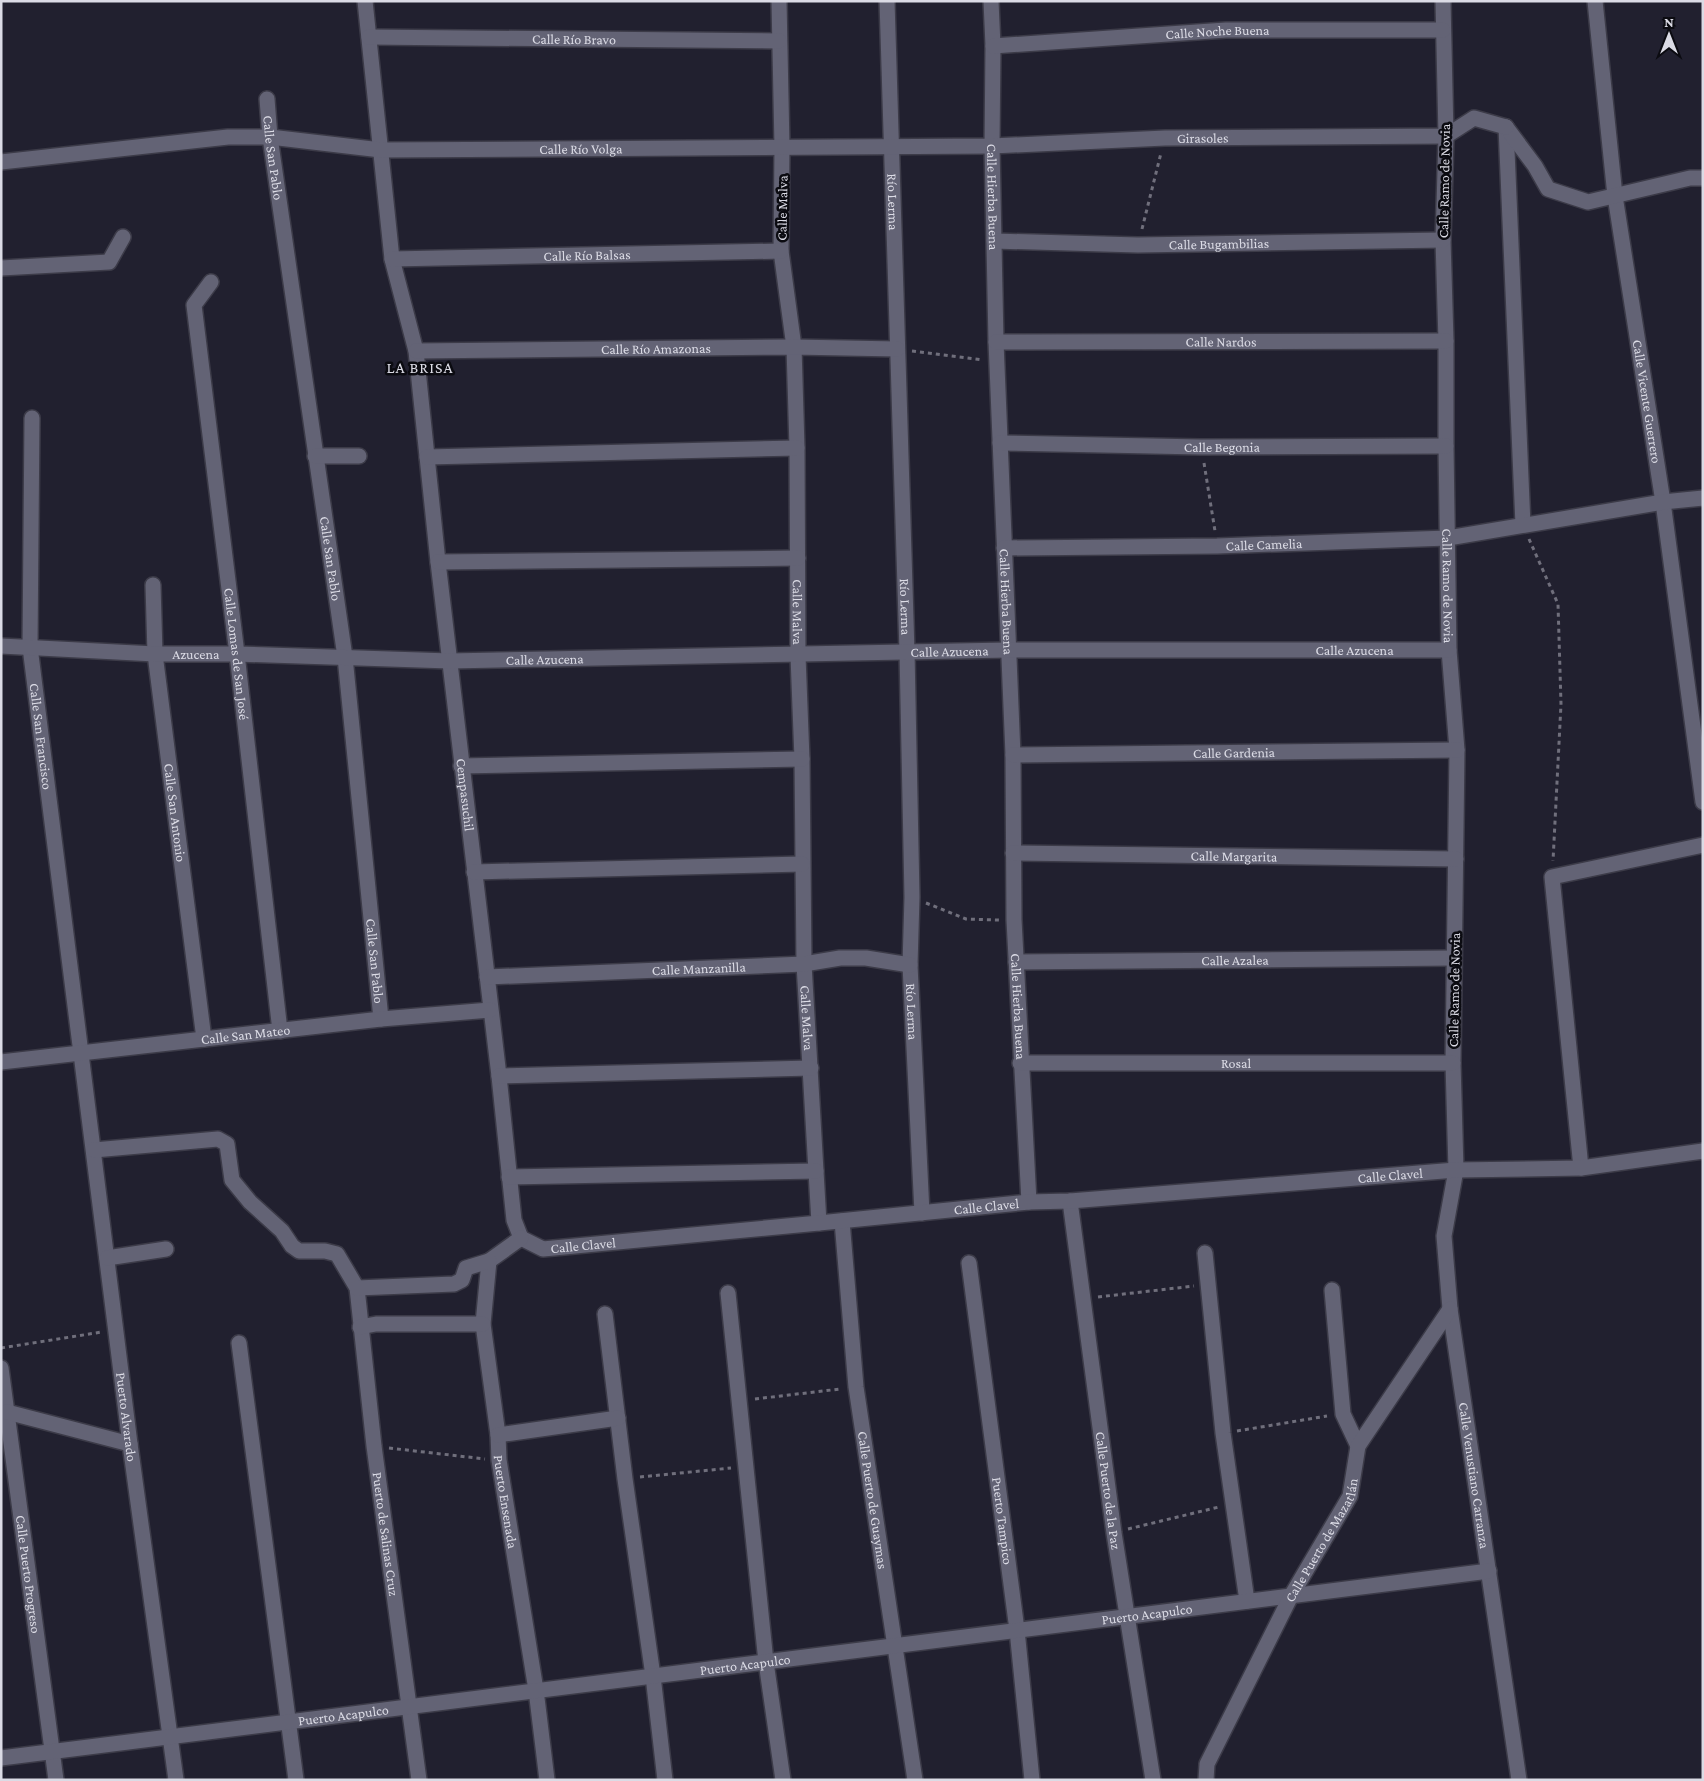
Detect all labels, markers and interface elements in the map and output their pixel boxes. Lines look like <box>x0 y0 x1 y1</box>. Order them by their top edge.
north arrow <box>1644 10 1694 60</box>
text: N <box>1664 14 1674 30</box>
street label: Calle Noche Buena <box>1165 22 1270 42</box>
street label: Calle Río Bravo <box>532 31 616 47</box>
street label: Calle San Pablo <box>260 115 287 201</box>
street label: Calle Ramo de Novia <box>1435 123 1453 238</box>
street label: Girasoles <box>1177 130 1228 146</box>
street label: Calle Río Volga <box>539 140 623 157</box>
street label: Calle Hierba Buena <box>984 144 1002 251</box>
street label: Río Lerma <box>884 173 902 231</box>
street label: Calle Malva <box>773 175 791 241</box>
street label: Calle Bugambilias <box>1169 235 1269 252</box>
street label: Calle Río Balsas <box>543 246 631 264</box>
street label: Calle Nardos <box>1185 333 1257 350</box>
street label: Calle Vicente Guerrero <box>1630 338 1665 464</box>
street label: Calle Río Amazonas <box>601 340 711 357</box>
district label: LA BRISA <box>386 359 454 376</box>
street label: Calle Begonia <box>1184 439 1261 455</box>
street label: Calle San Pablo <box>317 515 345 602</box>
street label: Calle Ramo de Novia <box>1439 528 1457 644</box>
street label: Calle Camelia <box>1225 535 1303 554</box>
street label: Calle Hierba Buena <box>997 548 1017 656</box>
street label: Río Lerma <box>897 578 914 636</box>
street label: Calle Malva <box>790 579 806 645</box>
street label: Calle Lomas de San José <box>221 587 252 721</box>
street label: Calle Azucena <box>910 642 989 660</box>
street label: Calle Azucena <box>1316 642 1394 658</box>
street label: Azucena <box>172 646 220 662</box>
street label: Calle Azucena <box>505 650 584 668</box>
street label: Calle San Francisco <box>27 682 56 791</box>
street label: Calle Gardenia <box>1193 744 1276 761</box>
street label: Cempasuchil <box>453 758 478 832</box>
street label: Calle San Antonio <box>161 762 189 863</box>
street label: Calle Margarita <box>1191 847 1278 865</box>
street label: Calle San Pablo <box>363 918 387 1004</box>
street label: Calle Ramo de Novia <box>1445 932 1463 1047</box>
street label: Calle Azalea <box>1201 952 1269 968</box>
street label: Calle Hierba Buena <box>1008 953 1029 1060</box>
street label: Calle Manzanilla <box>652 958 747 978</box>
street label: Río Lerma <box>903 983 922 1041</box>
street label: Calle Malva <box>797 985 817 1052</box>
street label: Calle San Mateo <box>200 1021 291 1047</box>
street label: Rosal <box>1221 1055 1251 1071</box>
street label: Calle Clavel <box>1357 1165 1424 1186</box>
street label: Calle Clavel <box>953 1195 1020 1217</box>
street label: Calle Clavel <box>550 1234 617 1256</box>
street label: Puerto Alvarado <box>113 1371 140 1463</box>
street label: Calle Venustiano Carranza <box>1456 1401 1493 1550</box>
street label: Calle Puerto de Guaymas <box>855 1430 891 1570</box>
street label: Calle Puerto de la Paz <box>1093 1431 1124 1551</box>
street label: Puerto Ensenada <box>491 1455 521 1550</box>
street label: Puerto de Salinas Cruz <box>370 1471 402 1597</box>
street label: Puerto Tampico <box>989 1476 1016 1566</box>
street label: Calle Puerto de Mazatlán <box>1281 1477 1361 1605</box>
street label: Calle Puerto Progreso <box>13 1514 44 1634</box>
street label: Puerto Acapulco <box>1101 1600 1193 1628</box>
street label: Puerto Acapulco <box>699 1651 791 1678</box>
street label: Puerto Acapulco <box>297 1701 390 1729</box>

